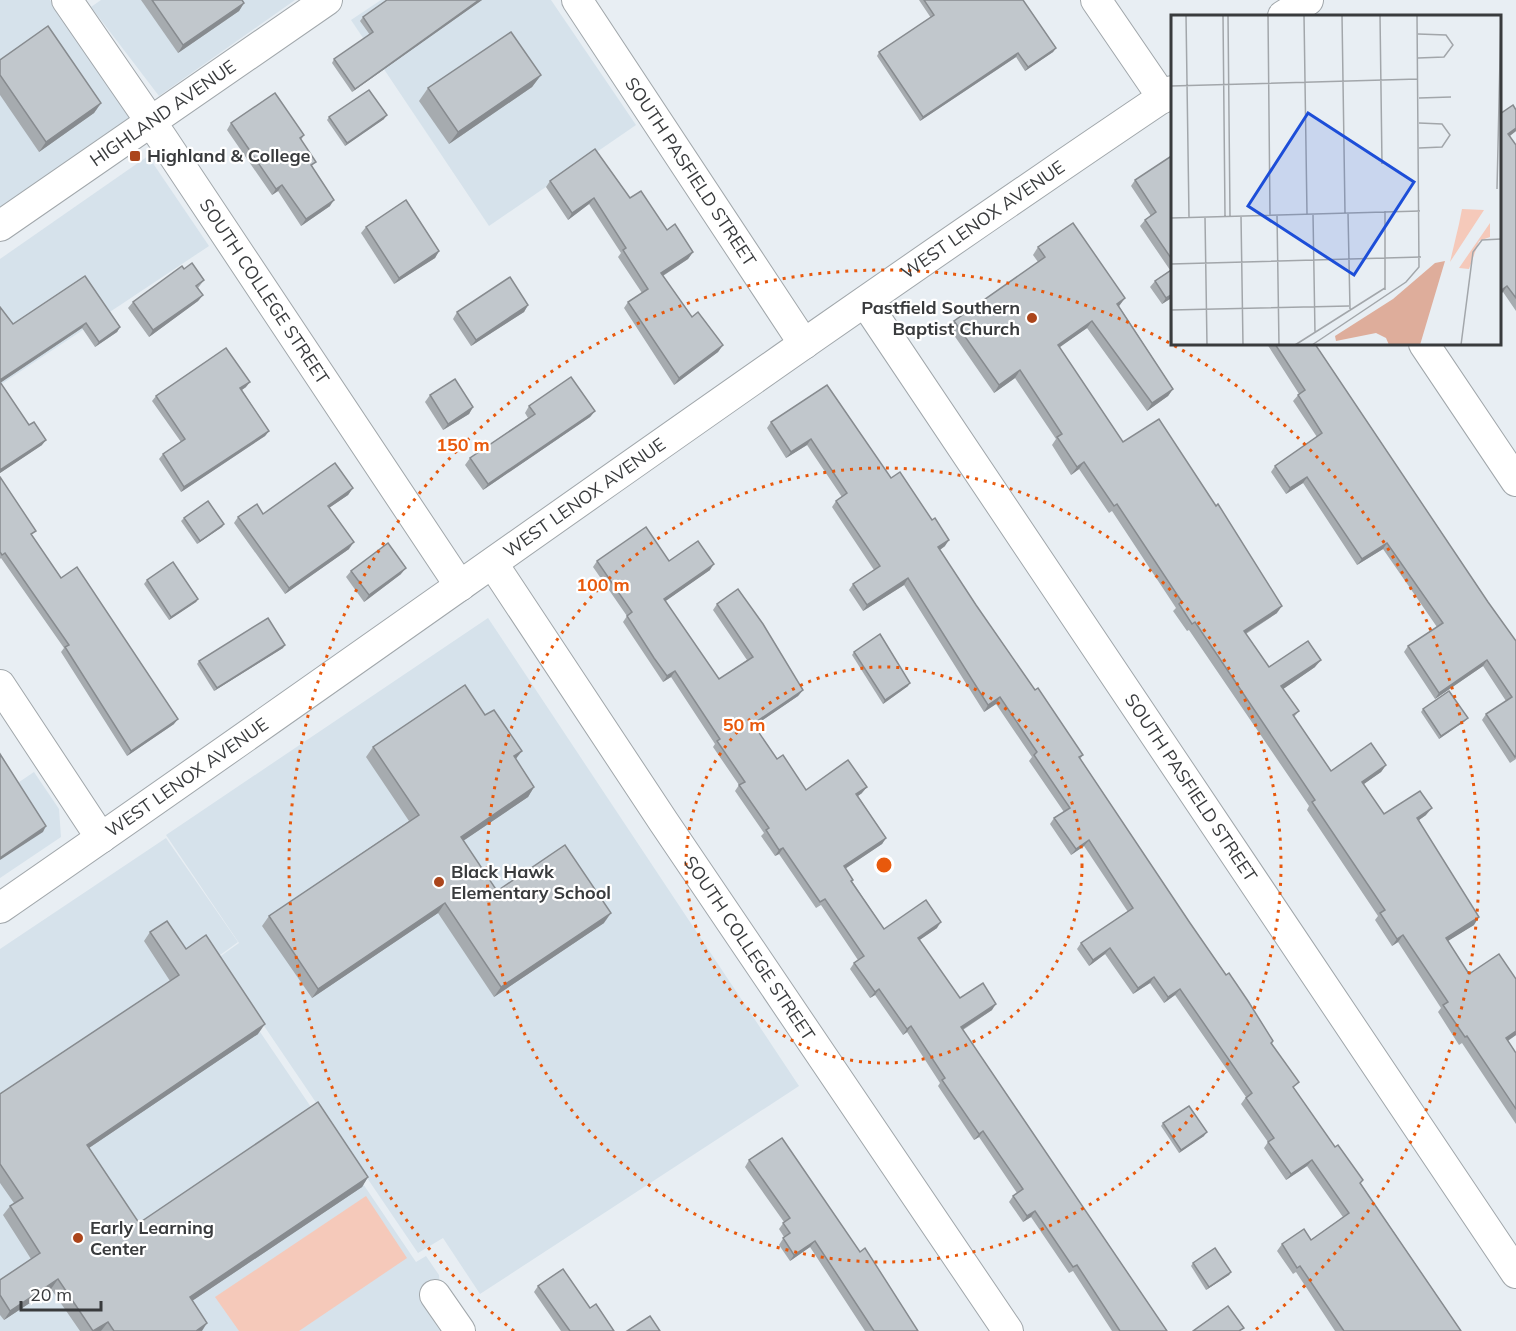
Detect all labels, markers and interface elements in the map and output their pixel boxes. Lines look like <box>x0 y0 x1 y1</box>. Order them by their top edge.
inset map <box>1171 15 1501 345</box>
street label: HIGHLAND AVENUE <box>85 55 240 171</box>
street label: SOUTH PASFIELD STREET <box>620 73 762 271</box>
place label: Highland & College <box>147 144 311 167</box>
marker: Highland & College <box>128 149 142 163</box>
street label: WEST LENOX AVENUE <box>897 155 1069 284</box>
street label: SOUTH COLLEGE STREET <box>195 194 335 389</box>
place label: Pastfield Southern Baptist Church <box>861 296 1020 340</box>
marker: Pastfield Southern Baptist Church <box>1025 311 1039 325</box>
street label: WEST LENOX AVENUE <box>499 432 670 563</box>
text: 150 m <box>436 433 490 456</box>
text: 100 m <box>576 573 630 596</box>
street label: SOUTH PASFIELD STREET <box>1120 689 1263 886</box>
street label: WEST LENOX AVENUE <box>101 712 273 842</box>
text: 50 m <box>723 713 765 736</box>
street label: SOUTH COLLEGE STREET <box>679 851 820 1045</box>
centre of rings <box>874 855 894 875</box>
place label: Black Hawk Elementary School <box>451 860 611 904</box>
marker: Black Hawk Elementary School <box>432 875 446 889</box>
place label: Early Learning Center <box>90 1216 214 1260</box>
marker: Early Learning Center <box>71 1231 85 1245</box>
scale bar <box>21 1274 100 1312</box>
text: 20 m <box>30 1283 72 1306</box>

